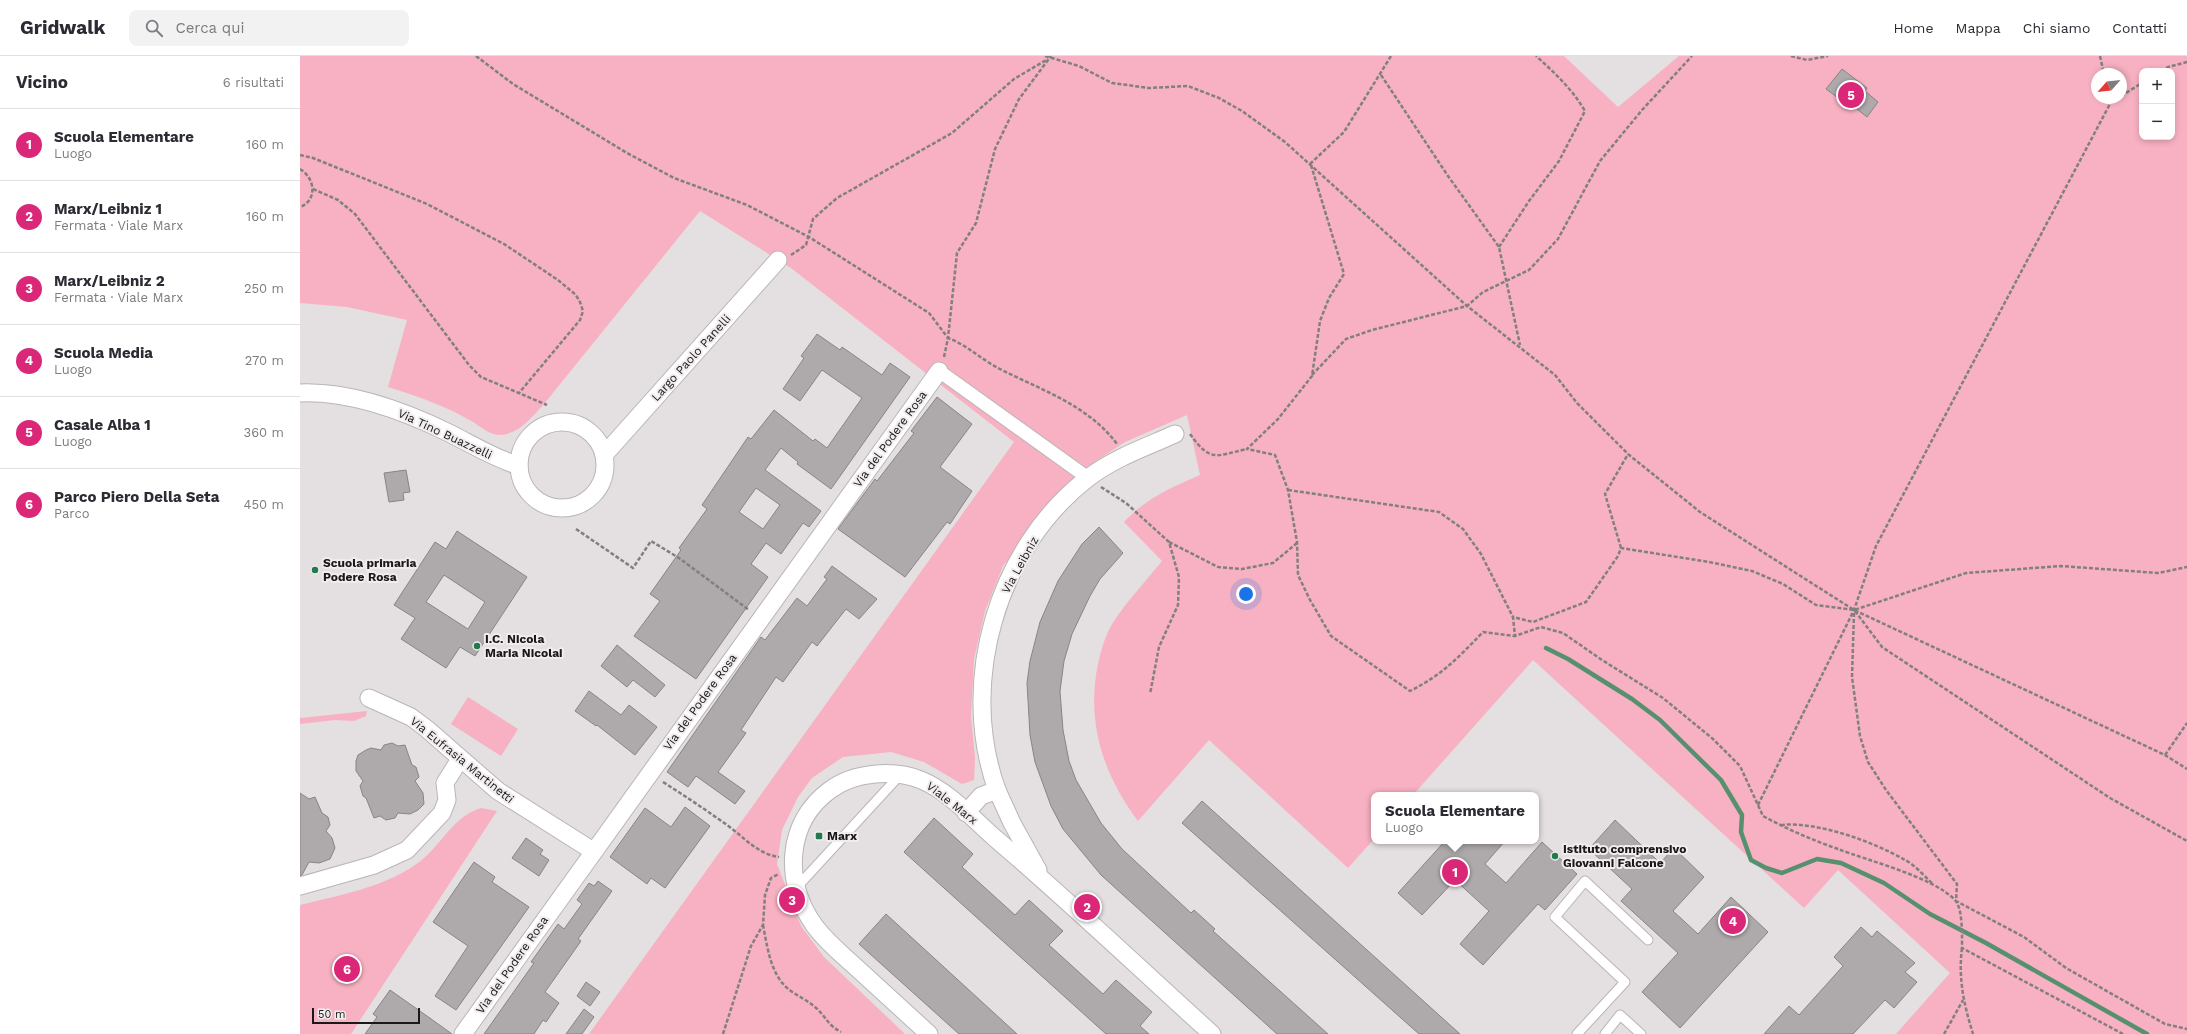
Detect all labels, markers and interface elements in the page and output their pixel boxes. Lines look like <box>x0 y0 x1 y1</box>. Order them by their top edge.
search box <box>129 10 409 46</box>
text: Gridwalk <box>20 16 105 39</box>
icon: search <box>143 17 165 39</box>
text: Cerca qui <box>175 19 245 37</box>
text: Home <box>1894 20 1934 36</box>
text: Mappa <box>1956 20 2001 36</box>
text: Chi siamo <box>2023 20 2090 36</box>
text: Contatti <box>2112 20 2167 36</box>
north arrow <box>2091 68 2127 104</box>
map controls <box>2139 68 2175 140</box>
button: + <box>2139 68 2175 104</box>
text: Vicino <box>16 72 68 92</box>
text: 6 risultati <box>223 75 284 90</box>
pin: 5 <box>1838 80 1864 110</box>
button: − <box>2139 104 2175 140</box>
text: Scuola Elementare <box>54 128 194 146</box>
text: 1 <box>26 137 32 152</box>
text: 160 m <box>246 137 284 152</box>
text: Luogo <box>54 146 92 161</box>
text: Marx/Leibniz 1 <box>54 200 162 218</box>
text: 2 <box>25 209 33 224</box>
text: 160 m <box>246 209 284 224</box>
text: Fermata · Viale Marx <box>54 218 183 233</box>
text: Marx/Leibniz 2 <box>54 272 165 290</box>
text: 3 <box>25 281 33 296</box>
text: 250 m <box>244 281 284 296</box>
text: Fermata · Viale Marx <box>54 290 183 305</box>
street label: Largo Paolo Panelli <box>648 312 734 404</box>
text: Scuola Media <box>54 344 153 362</box>
text: 4 <box>25 353 33 368</box>
text: 270 m <box>245 353 284 368</box>
text: Luogo <box>54 362 92 377</box>
street label: Via del Podere Rosa <box>850 388 930 490</box>
street label: Via Tino Buazzelli <box>396 406 494 462</box>
text: Casale Alba 1 <box>54 416 151 434</box>
text: 5 <box>25 425 33 440</box>
text: 360 m <box>244 425 284 440</box>
text: Luogo <box>54 434 92 449</box>
text: Parco Piero Della Seta <box>54 488 219 506</box>
text: 6 <box>25 497 33 512</box>
text: 450 m <box>244 497 284 512</box>
text: Parco <box>54 506 89 521</box>
street label: Via Leibniz <box>999 534 1041 596</box>
place label: Scuola primaria Podere Rosa <box>323 556 417 584</box>
marker: Scuola primaria Podere Rosa <box>310 565 320 575</box>
your location <box>1236 584 1256 604</box>
place label: I.C. Nicola Maria Nicolai <box>485 632 563 660</box>
marker: I.C. Nicola Maria Nicolai <box>472 641 482 651</box>
street label: Via del Podere Rosa <box>660 651 740 753</box>
street label: Via Eufrasia Martinetti <box>407 714 517 806</box>
street label: Viale Marx <box>924 779 980 827</box>
popup <box>1371 792 1539 844</box>
text: Scuola Elementare <box>1385 802 1525 820</box>
text: Luogo <box>1385 820 1423 835</box>
place label: Marx <box>827 829 857 843</box>
marker: Marx <box>814 831 824 841</box>
place label: Istituto comprensivo Giovanni Falcone <box>1563 842 1686 870</box>
marker: Istituto comprensivo Giovanni Falcone <box>1550 851 1560 861</box>
pin: 1 <box>1442 857 1468 887</box>
pin: 3 <box>779 885 805 915</box>
pin: 2 <box>1074 892 1100 922</box>
pin: 4 <box>1720 906 1746 936</box>
street label: Via del Podere Rosa <box>473 913 551 1017</box>
pin: 6 <box>334 954 360 984</box>
scale bar <box>312 1006 420 1025</box>
text: 50 m <box>318 1008 345 1021</box>

